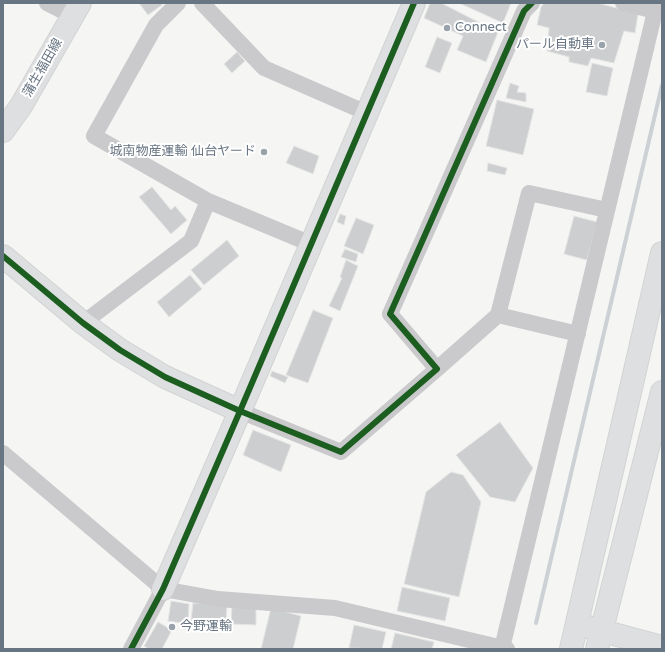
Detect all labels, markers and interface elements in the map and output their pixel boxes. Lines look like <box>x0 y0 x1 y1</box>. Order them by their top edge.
place label: Connect <box>455 20 507 36</box>
marker: Connect <box>442 23 452 33</box>
street label: 蒲生福田線 <box>20 36 66 100</box>
place label: パール自動車 <box>516 37 594 53</box>
marker: パール自動車 <box>597 40 607 50</box>
place label: 城南物産運輸 仙台ヤード <box>110 144 256 160</box>
marker: 城南物産運輸 仙台ヤード <box>259 147 269 157</box>
place label: 今野運輸 <box>180 619 232 635</box>
marker: 今野運輸 <box>167 622 177 632</box>

